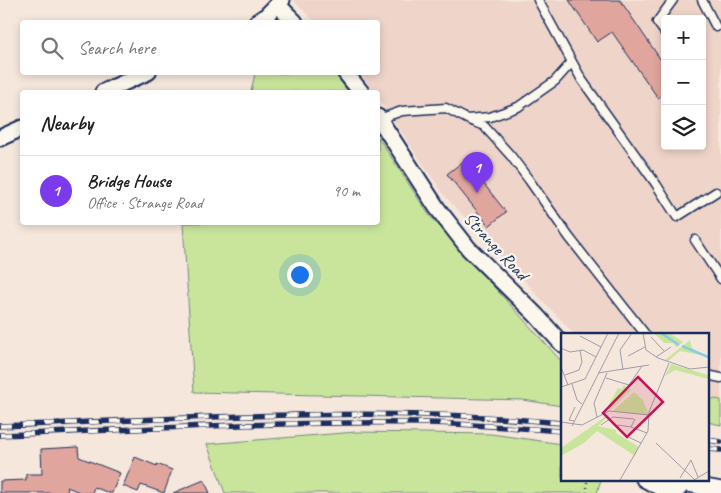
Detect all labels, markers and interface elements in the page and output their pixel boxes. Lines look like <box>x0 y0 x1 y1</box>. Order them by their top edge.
map controls <box>661 15 706 150</box>
button: + <box>661 15 706 60</box>
search box <box>20 20 380 75</box>
icon: search <box>38 34 66 62</box>
text: Search here <box>78 36 155 60</box>
button: − <box>661 60 706 105</box>
button: layers <box>661 105 706 150</box>
text: Nearby <box>40 110 93 136</box>
pin: 1 <box>461 152 493 193</box>
text: Bridge House <box>87 169 171 193</box>
text: 1 <box>52 181 60 201</box>
text: 90 m <box>333 181 360 201</box>
text: Office · Strange Road <box>87 193 202 213</box>
street label: Strange Road <box>459 207 535 287</box>
your location <box>287 262 313 288</box>
inset map <box>561 333 708 480</box>

